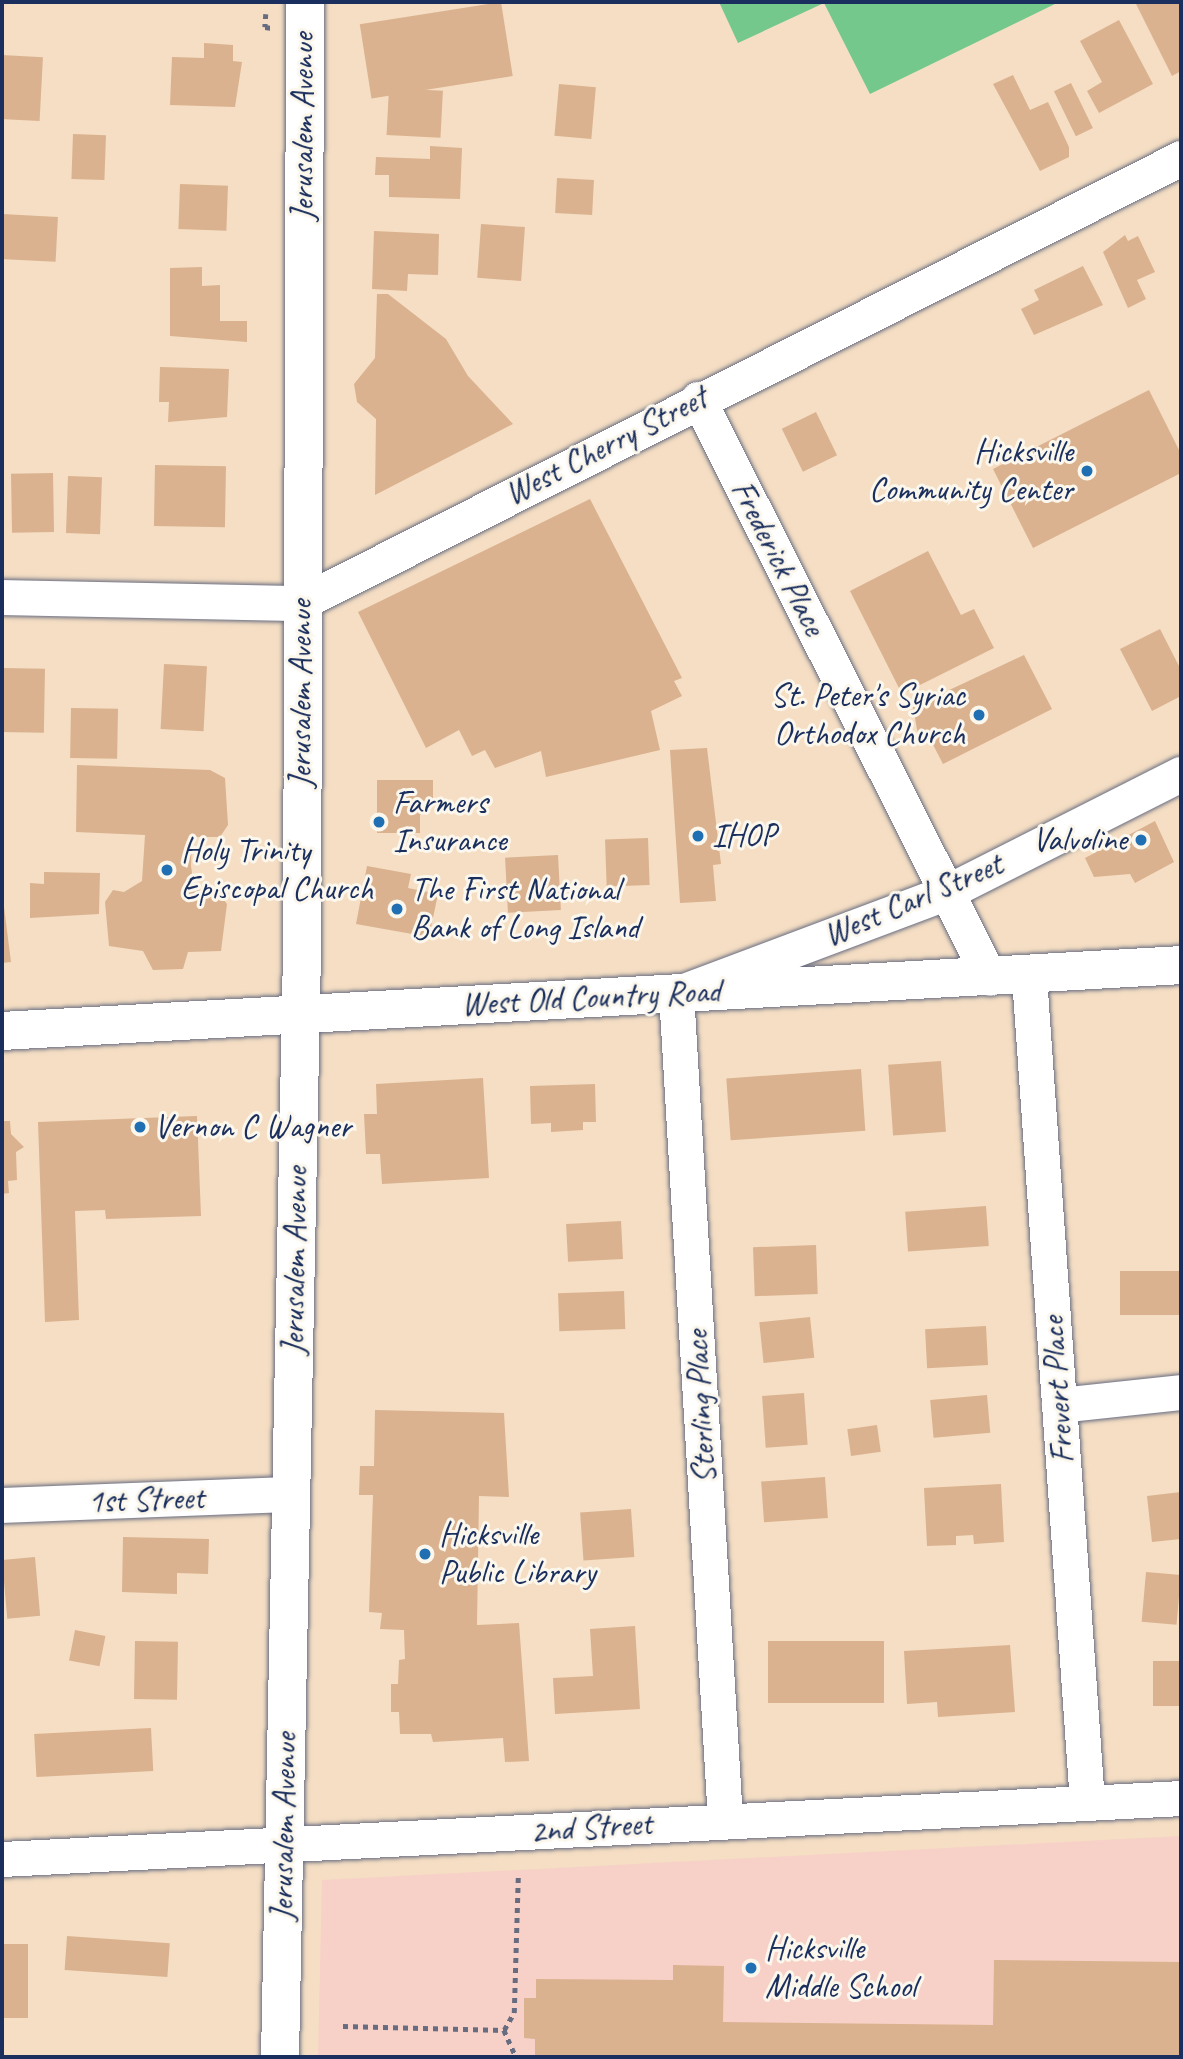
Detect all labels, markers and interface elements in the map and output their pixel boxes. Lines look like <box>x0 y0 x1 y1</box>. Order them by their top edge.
street label: Jerusalem Avenue <box>283 33 323 221</box>
street label: West Cherry Street <box>498 378 714 514</box>
place label: Hicksville Community Center <box>869 432 1073 510</box>
marker: Hicksville Community Center <box>1079 463 1095 479</box>
street label: Frederick Place <box>722 474 834 642</box>
street label: Jerusalem Avenue <box>281 600 321 788</box>
place label: St. Peter's Syriac Orthodox Church <box>770 676 965 754</box>
marker: St. Peter's Syriac Orthodox Church <box>971 707 987 723</box>
place label: Farmers Insurance <box>393 783 506 861</box>
marker: Farmers Insurance <box>371 814 387 830</box>
place label: IHOP <box>712 816 776 856</box>
place label: Valvoline <box>1033 820 1127 860</box>
marker: IHOP <box>690 828 706 844</box>
place label: Holy Trinity Episcopal Church <box>181 831 374 909</box>
marker: Valvoline <box>1133 832 1149 848</box>
street label: West Carl Street <box>817 844 1009 956</box>
marker: Holy Trinity Episcopal Church <box>159 862 175 878</box>
place label: The First National Bank of Long Island <box>411 870 639 948</box>
marker: The First National Bank of Long Island <box>389 901 405 917</box>
street label: West Old Country Road <box>460 971 722 1025</box>
place label: Vernon C Wagner <box>154 1107 352 1147</box>
marker: Vernon C Wagner <box>132 1119 148 1135</box>
street label: Jerusalem Avenue <box>274 1167 316 1355</box>
street label: Frevert Place <box>1033 1315 1083 1465</box>
street label: Sterling Place <box>677 1329 725 1485</box>
street label: 1st Street <box>87 1478 205 1522</box>
place label: Hicksville Public Library <box>439 1515 595 1593</box>
marker: Hicksville Public Library <box>417 1546 433 1562</box>
street label: Jerusalem Avenue <box>263 1733 305 1921</box>
street label: 2nd Street <box>529 1804 653 1852</box>
place label: Hicksville Middle School <box>765 1929 916 2007</box>
marker: Hicksville Middle School <box>743 1960 759 1976</box>

